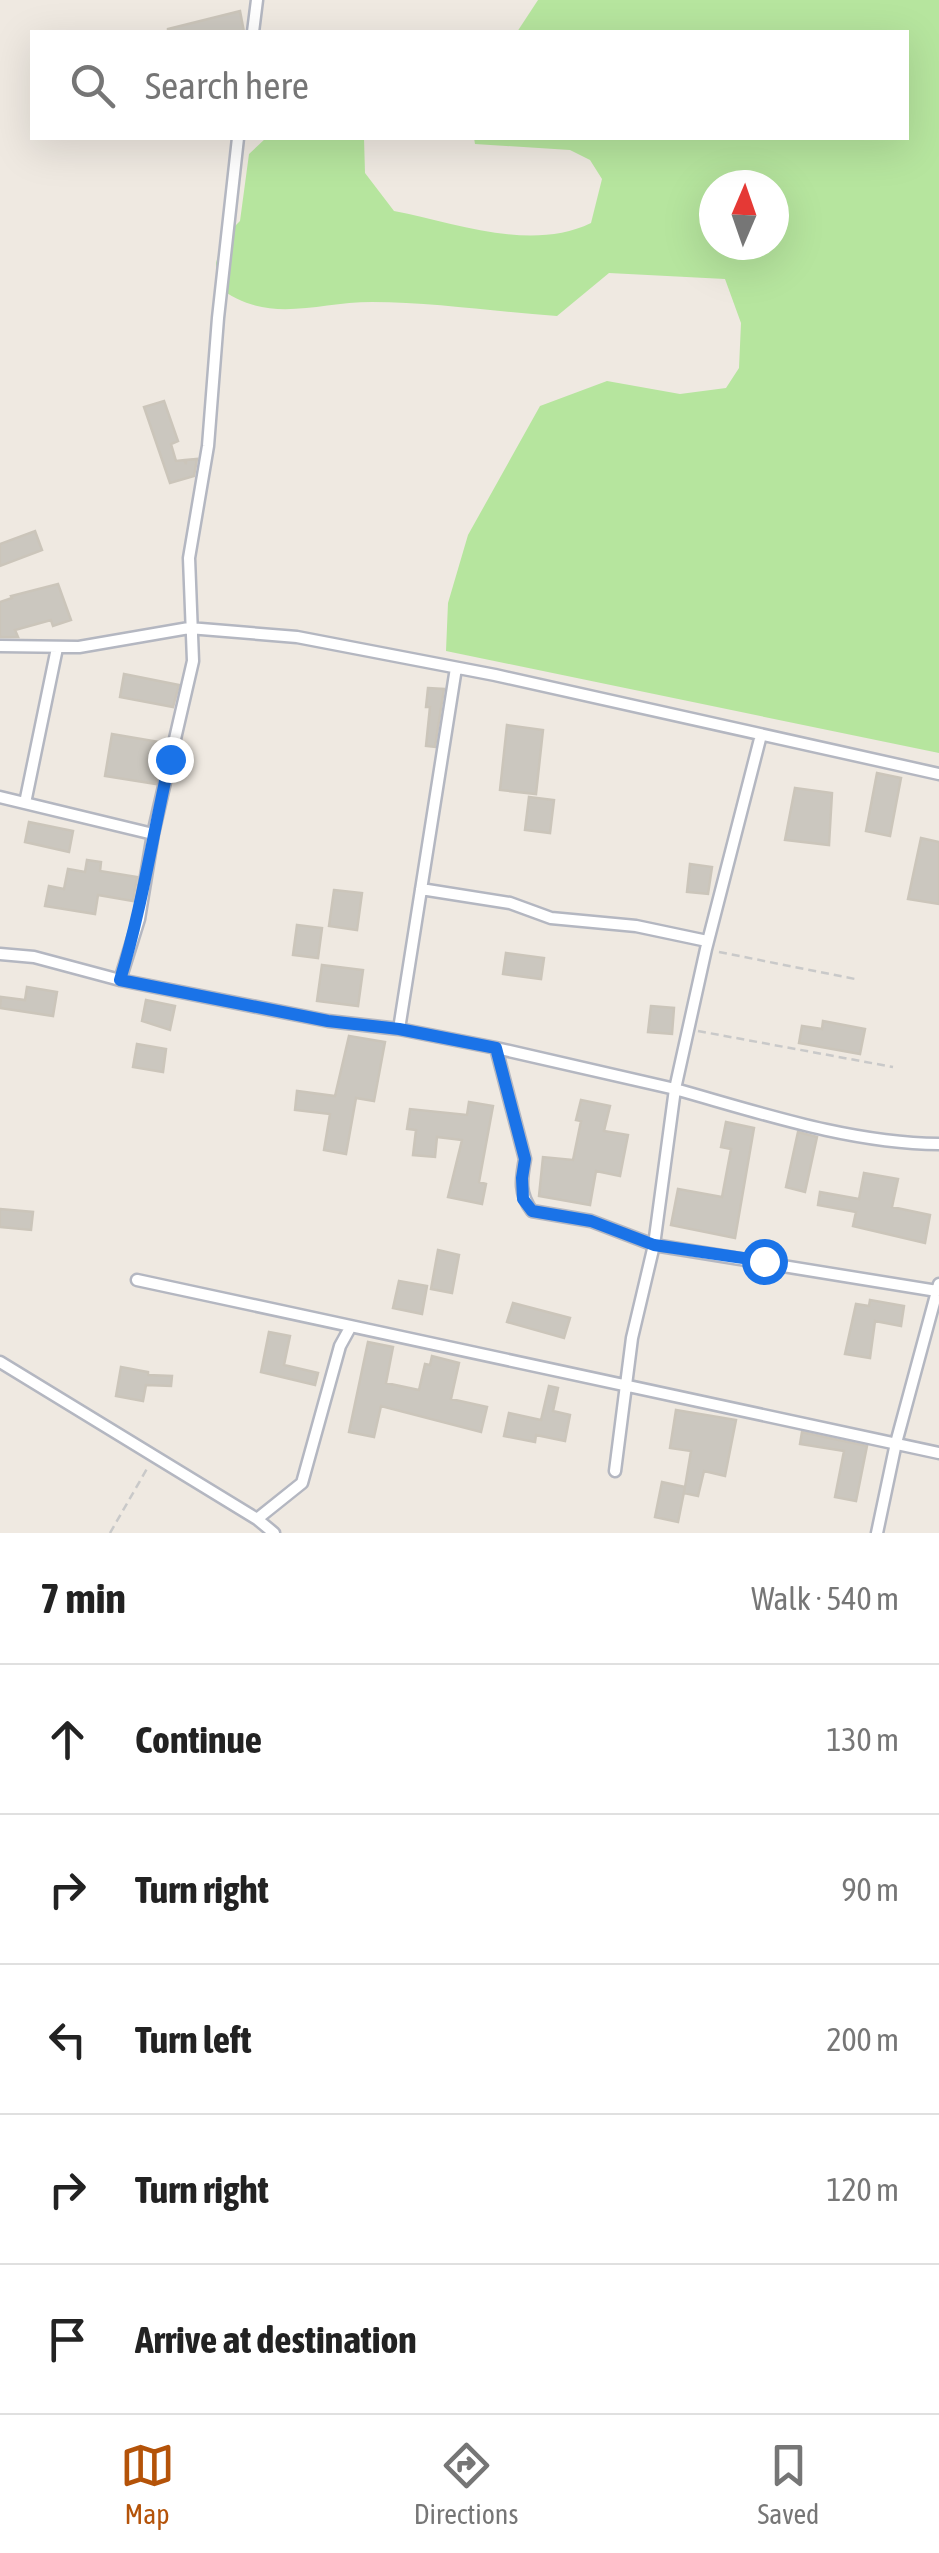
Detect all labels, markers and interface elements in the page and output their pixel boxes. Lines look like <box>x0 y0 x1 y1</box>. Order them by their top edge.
search box <box>30 30 909 140</box>
icon: search <box>65 58 120 113</box>
text: Search here <box>145 64 309 107</box>
north arrow <box>699 170 789 260</box>
route end <box>148 737 194 783</box>
route start <box>742 1239 788 1285</box>
text: 7 min <box>40 1574 126 1622</box>
text: Walk · 540 m <box>751 1580 899 1617</box>
icon: ahead <box>40 1712 95 1767</box>
text: Continue <box>135 1718 262 1761</box>
text: 130 m <box>826 1721 899 1758</box>
icon: right <box>40 1862 95 1917</box>
text: Turn right <box>135 1868 269 1911</box>
text: 90 m <box>841 1871 899 1908</box>
icon: left <box>40 2012 95 2067</box>
text: Turn left <box>135 2018 251 2061</box>
text: 200 m <box>826 2021 899 2058</box>
icon: right <box>40 2162 95 2217</box>
text: Turn right <box>135 2168 269 2211</box>
text: 120 m <box>826 2171 899 2208</box>
icon: arrive <box>40 2312 95 2367</box>
text: Arrive at destination <box>135 2318 417 2361</box>
tab: Map <box>120 2438 175 2530</box>
tab: Directions <box>414 2438 518 2530</box>
tab: Saved <box>758 2438 819 2530</box>

